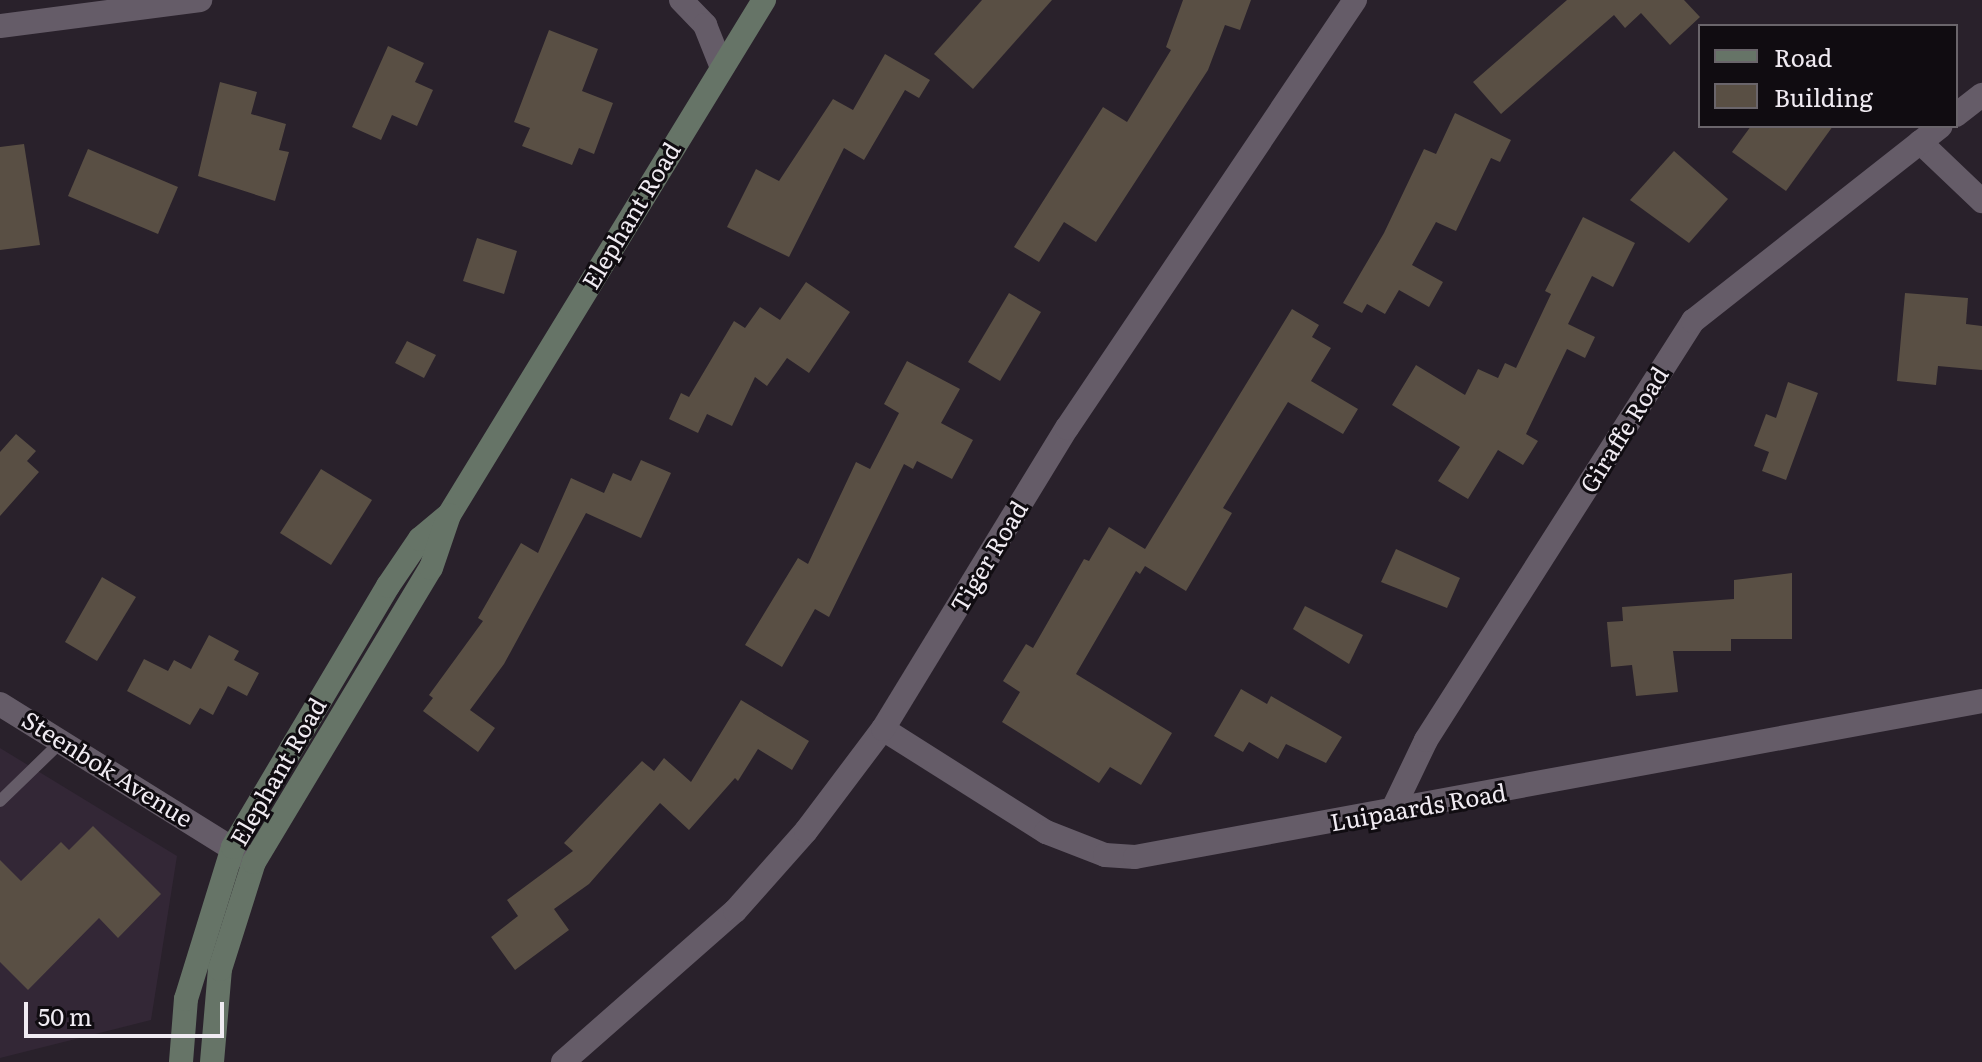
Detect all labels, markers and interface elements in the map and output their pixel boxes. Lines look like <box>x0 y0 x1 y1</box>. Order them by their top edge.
legend <box>1698 24 1958 128</box>
text: Road <box>1774 39 1832 74</box>
text: Building <box>1774 79 1873 114</box>
street label: Elephant Road <box>575 136 685 294</box>
street label: Giraffe Road <box>1573 361 1673 497</box>
street label: Tiger Road <box>943 495 1033 617</box>
street label: Elephant Road <box>223 692 331 850</box>
street label: Steenbok Avenue <box>17 704 199 832</box>
street label: Luipaards Road <box>1328 776 1508 836</box>
scale bar <box>28 986 228 1036</box>
text: 50 m <box>38 998 92 1033</box>

